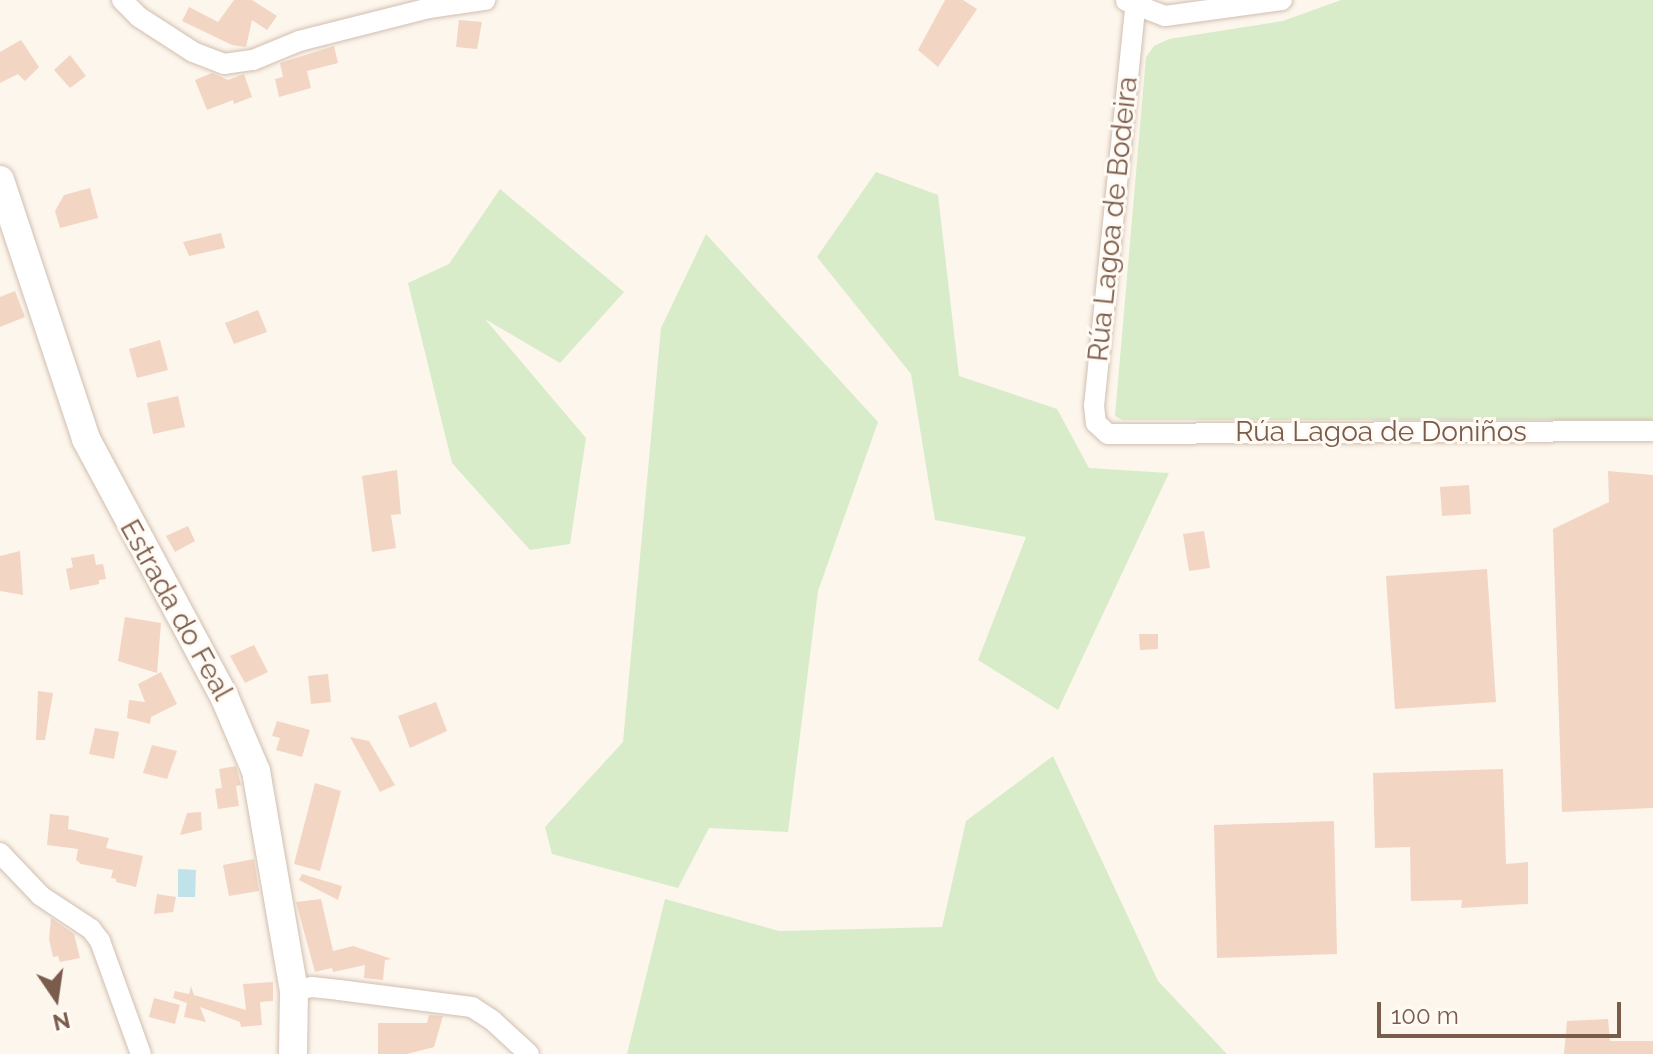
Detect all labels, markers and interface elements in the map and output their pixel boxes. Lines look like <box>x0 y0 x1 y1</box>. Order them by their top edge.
street label: Rúa Lagoa de Bodeira <box>1081 75 1145 363</box>
street label: Rúa Lagoa de Doniños <box>1235 415 1527 449</box>
street label: Estrada do Feal <box>113 514 239 706</box>
north arrow <box>16 958 96 1038</box>
scale bar <box>1381 986 1625 1036</box>
text: 100 m <box>1391 1001 1459 1030</box>
text: N <box>50 1007 73 1036</box>

